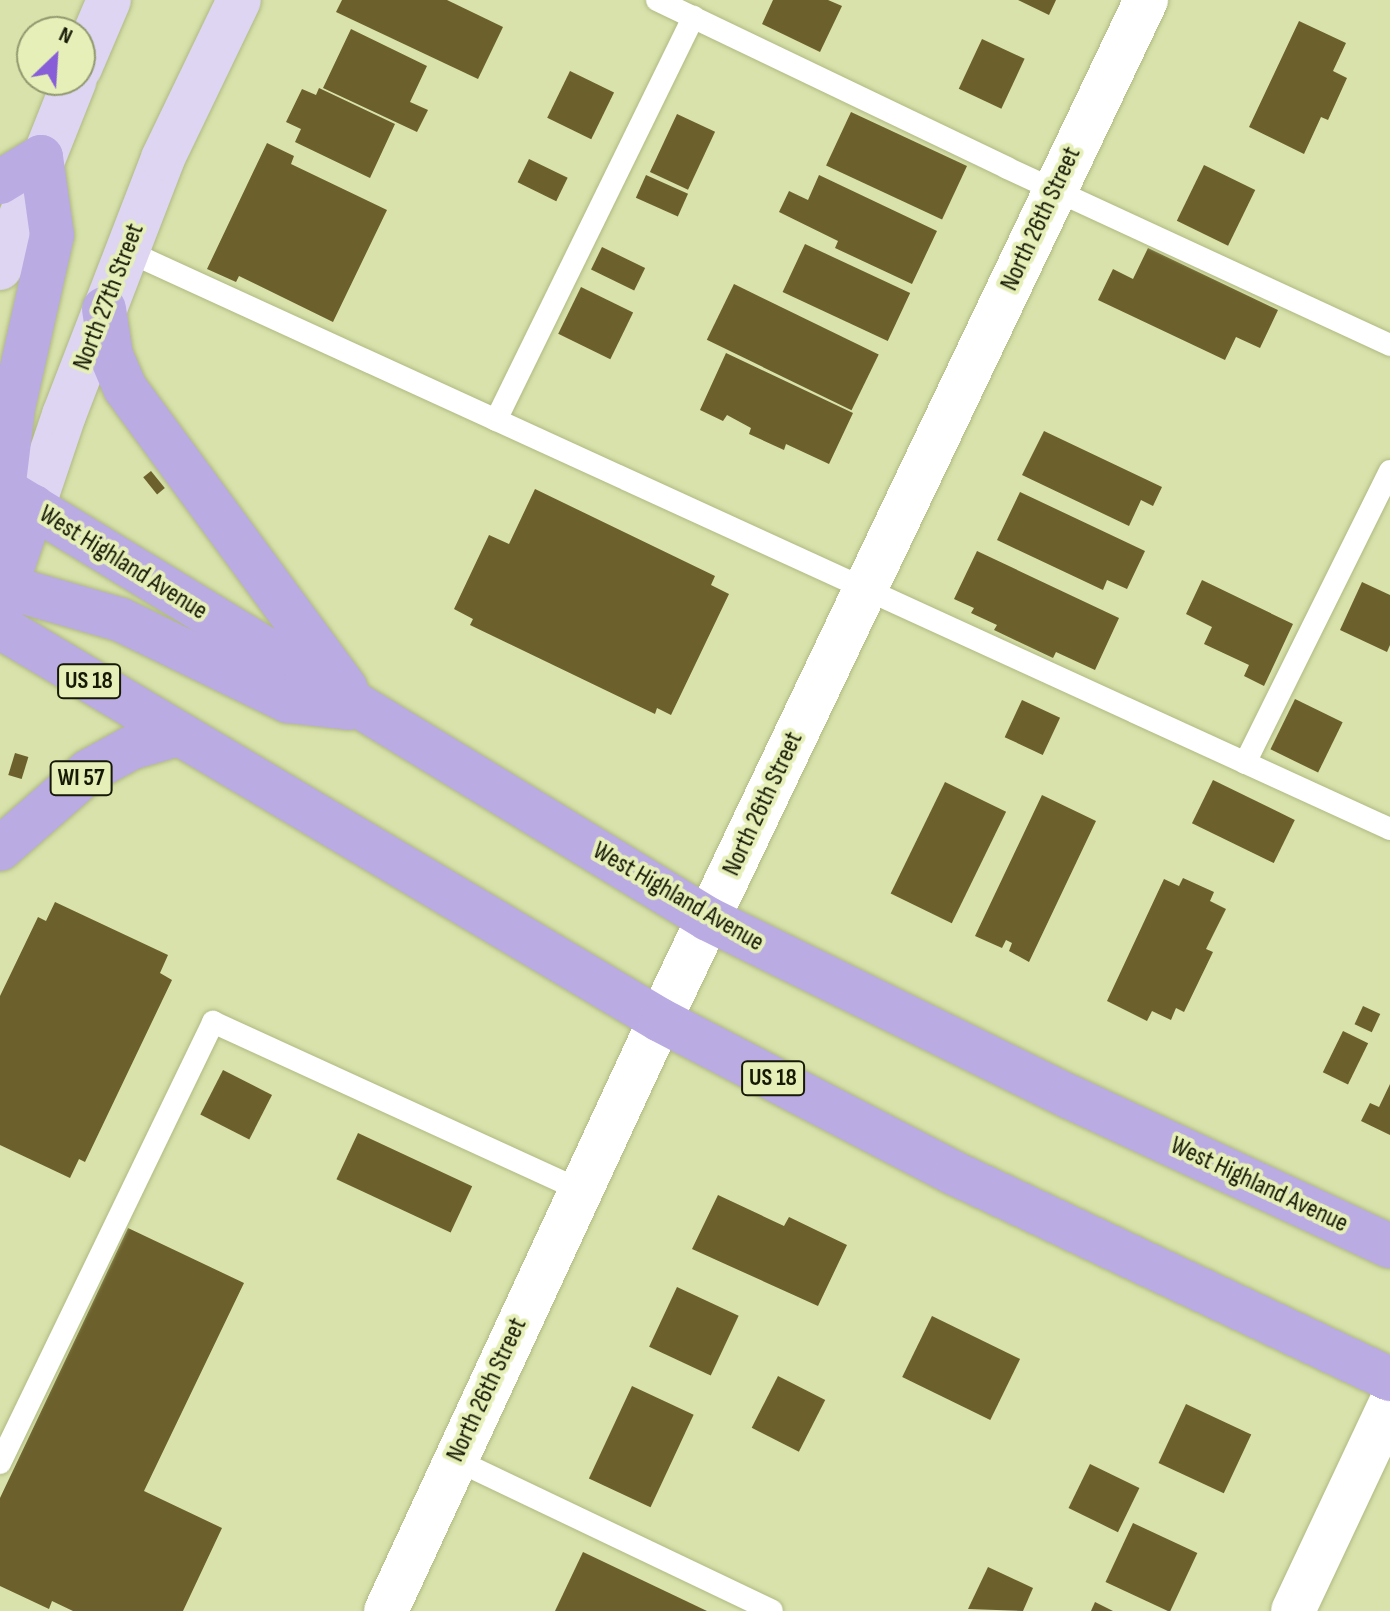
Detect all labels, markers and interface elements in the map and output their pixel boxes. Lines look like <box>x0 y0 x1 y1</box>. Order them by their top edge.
north arrow <box>16 16 96 96</box>
text: N <box>54 21 77 50</box>
street label: North 26th Street <box>994 142 1088 296</box>
street label: North 27th Street <box>67 219 151 375</box>
street label: West Highland Avenue <box>33 499 213 627</box>
road number: US 18 <box>57 661 121 701</box>
street label: North 26th Street <box>716 727 810 881</box>
road number: WI 57 <box>49 758 113 798</box>
street label: West Highland Avenue <box>587 835 769 959</box>
road number: US 18 <box>741 1058 805 1098</box>
street label: West Highland Avenue <box>1165 1130 1353 1240</box>
street label: North 26th Street <box>440 1313 534 1467</box>

